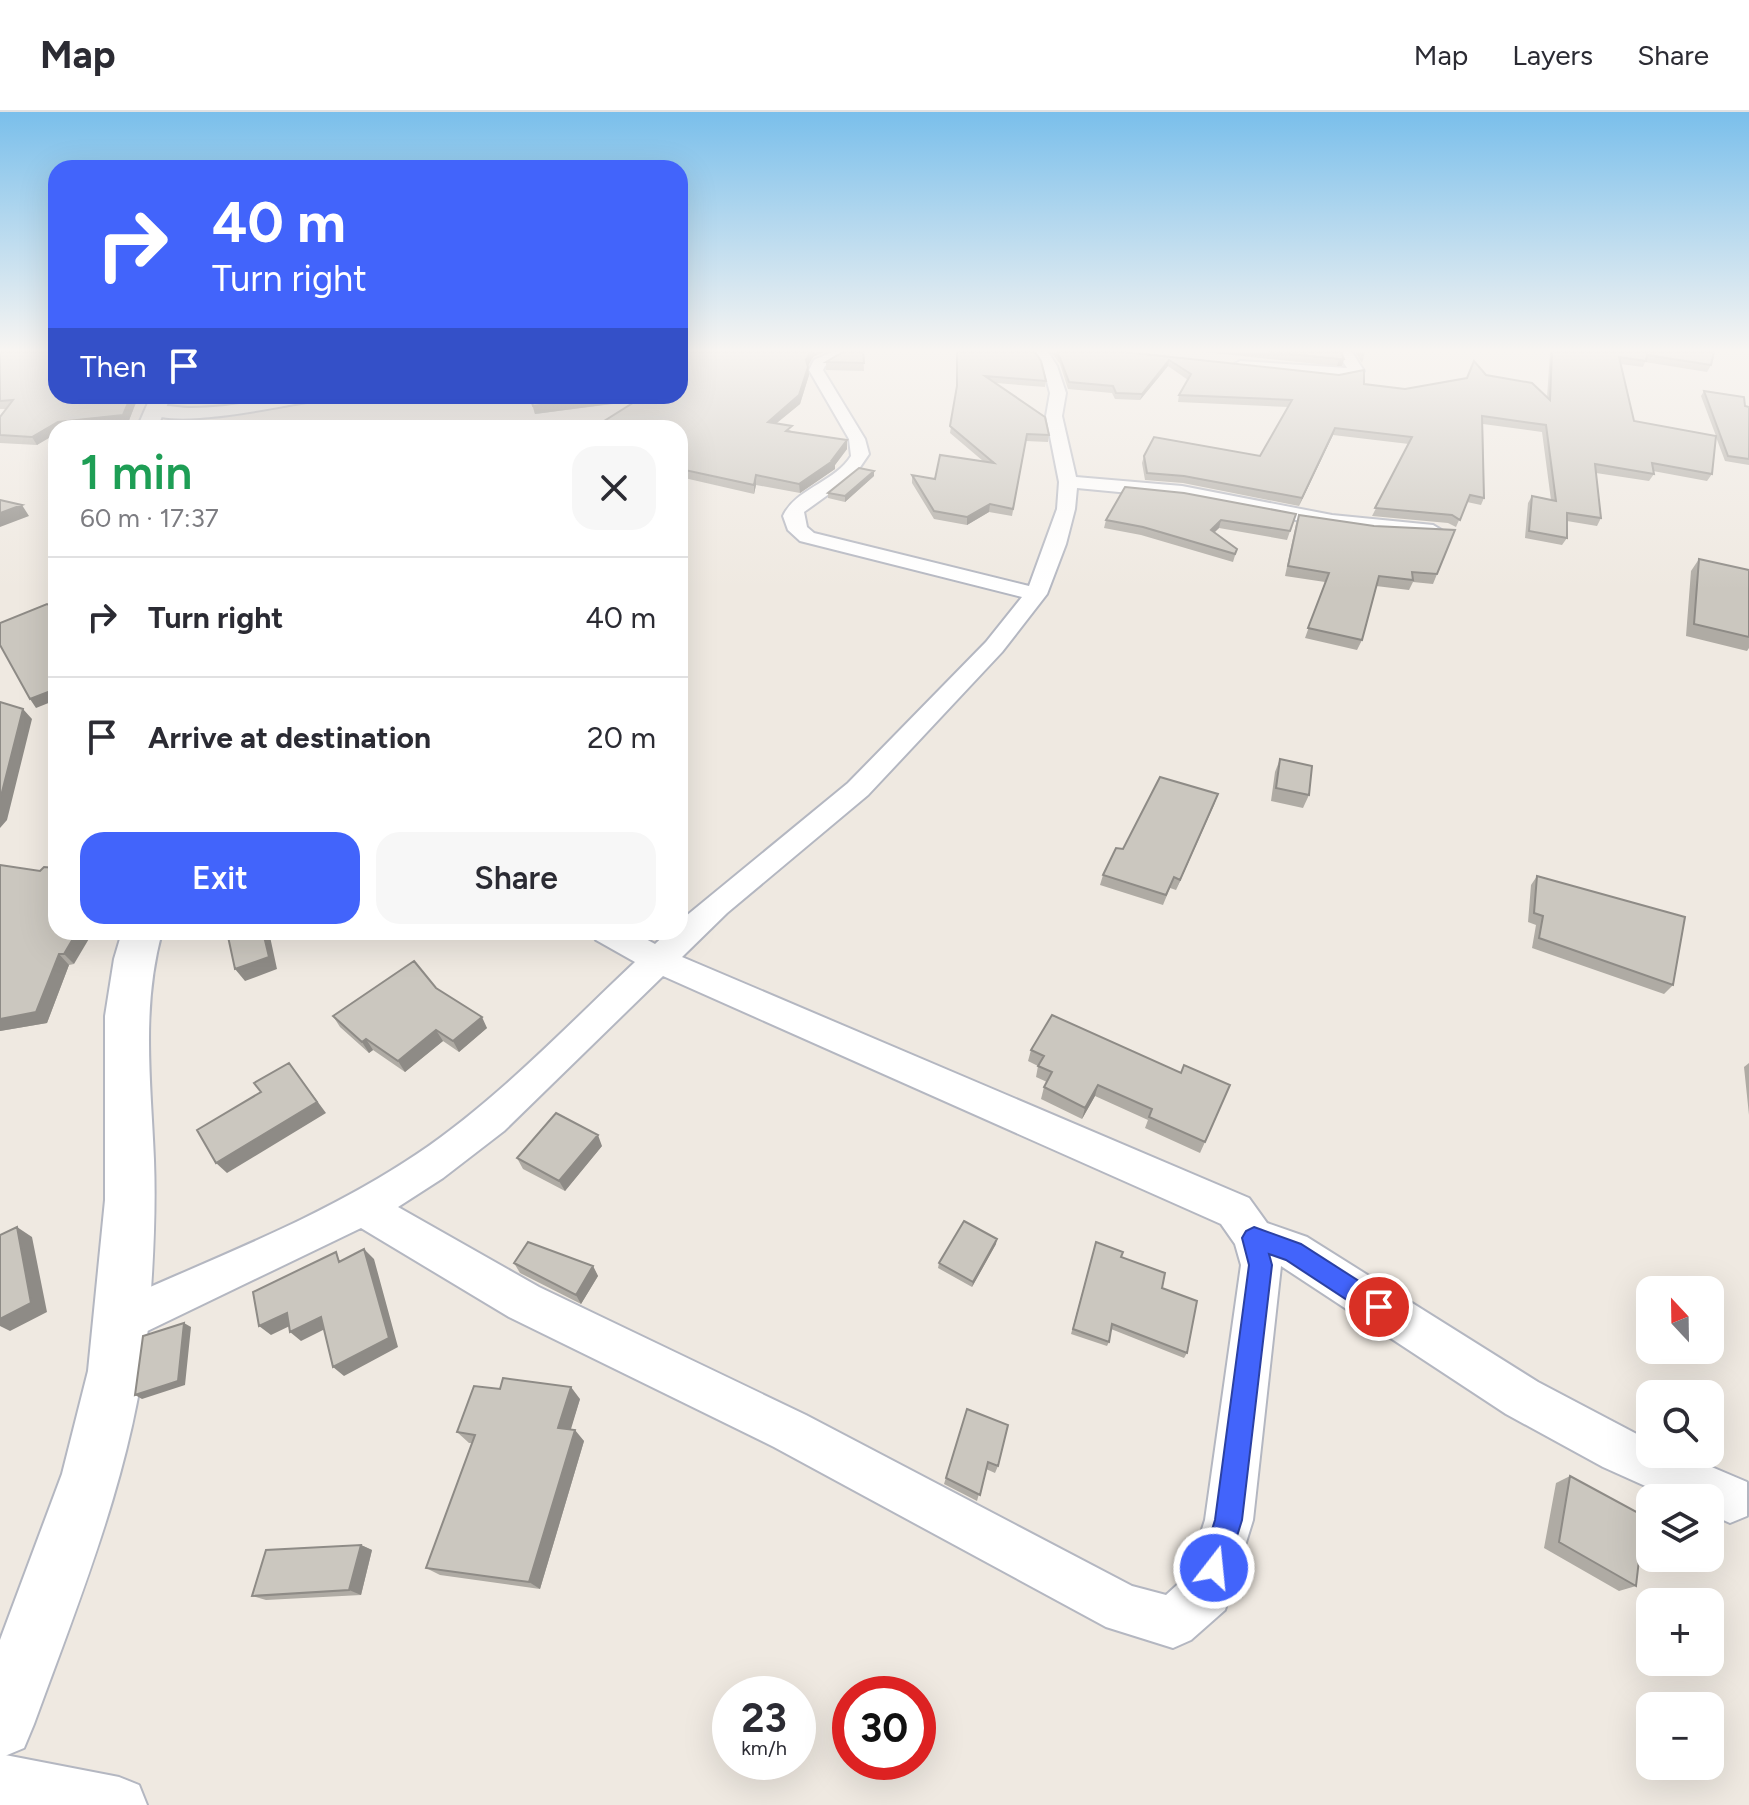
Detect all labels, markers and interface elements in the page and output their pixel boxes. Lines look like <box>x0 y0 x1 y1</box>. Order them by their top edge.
text: Map <box>40 32 116 78</box>
text: Map <box>1414 38 1468 72</box>
text: Layers <box>1512 38 1593 72</box>
text: Share <box>1637 38 1709 72</box>
text: 40 m <box>212 189 346 256</box>
icon: right <box>80 192 184 296</box>
text: Turn right <box>212 257 367 300</box>
icon: arrive <box>162 344 206 388</box>
text: Then <box>80 348 146 385</box>
text: 1 min <box>80 443 192 501</box>
button: close <box>572 446 656 530</box>
text: 60 m · 17:37 <box>80 502 219 534</box>
icon: right <box>80 595 124 639</box>
text: Turn right <box>148 599 283 636</box>
text: 40 m <box>585 599 656 636</box>
icon: arrive <box>80 715 124 759</box>
text: Arrive at destination <box>148 719 431 756</box>
text: 20 m <box>587 719 656 756</box>
button: Exit <box>80 832 360 924</box>
button: Share <box>376 832 656 924</box>
pin <box>1345 1273 1413 1341</box>
north arrow <box>1636 1276 1724 1364</box>
map controls <box>1636 1276 1724 1780</box>
icon: arrive <box>1357 1285 1401 1329</box>
button: search <box>1636 1380 1724 1468</box>
button: layers <box>1636 1484 1724 1572</box>
position arrow <box>1172 1526 1256 1610</box>
button: + <box>1636 1588 1724 1676</box>
speed limit sign: 30 <box>832 1676 936 1780</box>
button: − <box>1636 1692 1724 1780</box>
text: 23 <box>741 1694 787 1742</box>
text: km/h <box>741 1736 787 1760</box>

